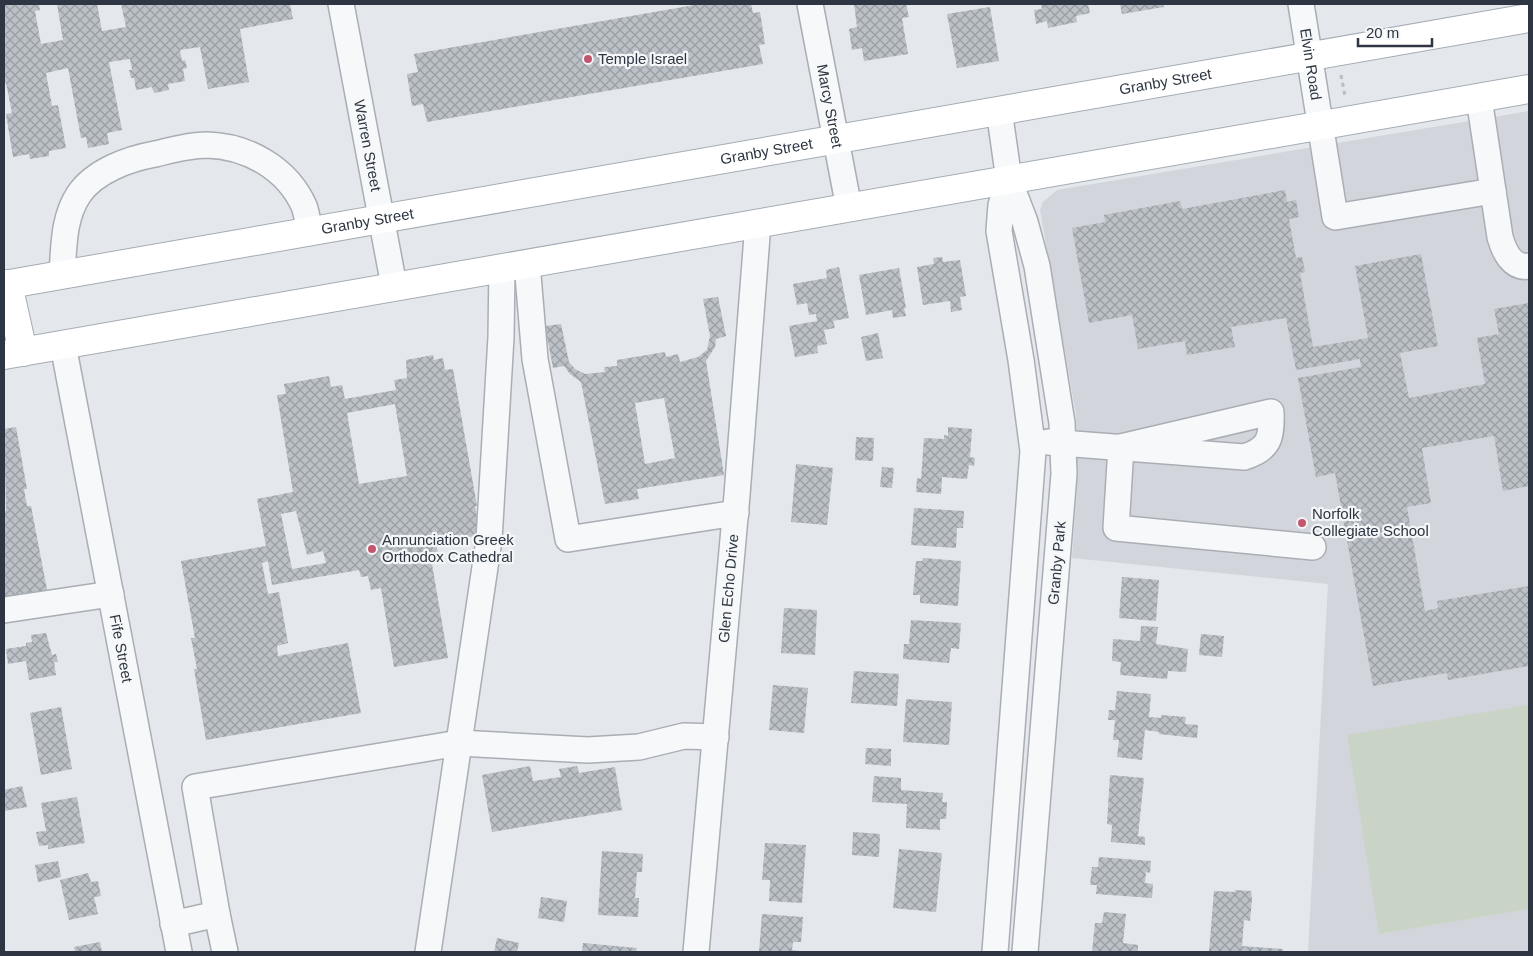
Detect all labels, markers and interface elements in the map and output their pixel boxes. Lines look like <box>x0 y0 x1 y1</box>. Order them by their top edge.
scale bar <box>1358 15 1432 47</box>
text: 20 m <box>1366 24 1399 41</box>
street label: Elvin Road <box>1297 27 1325 101</box>
place label: Temple Israel <box>598 50 687 67</box>
marker: Temple Israel <box>582 53 594 65</box>
street label: Marcy Street <box>814 63 847 150</box>
street label: Granby Street <box>1118 65 1214 98</box>
street label: Warren Street <box>351 98 385 193</box>
street label: Granby Street <box>719 134 815 167</box>
street label: Granby Street <box>320 204 416 237</box>
place label: Norfolk Collegiate School <box>1312 505 1429 539</box>
marker: Norfolk Collegiate School <box>1296 517 1308 529</box>
street label: Granby Park <box>1044 520 1069 606</box>
place label: Annunciation Greek Orthodox Cathedral <box>382 531 514 565</box>
street label: Glen Echo Drive <box>715 533 741 644</box>
marker: Annunciation Greek Orthodox Cathedral <box>366 543 378 555</box>
street label: Fife Street <box>107 613 136 685</box>

